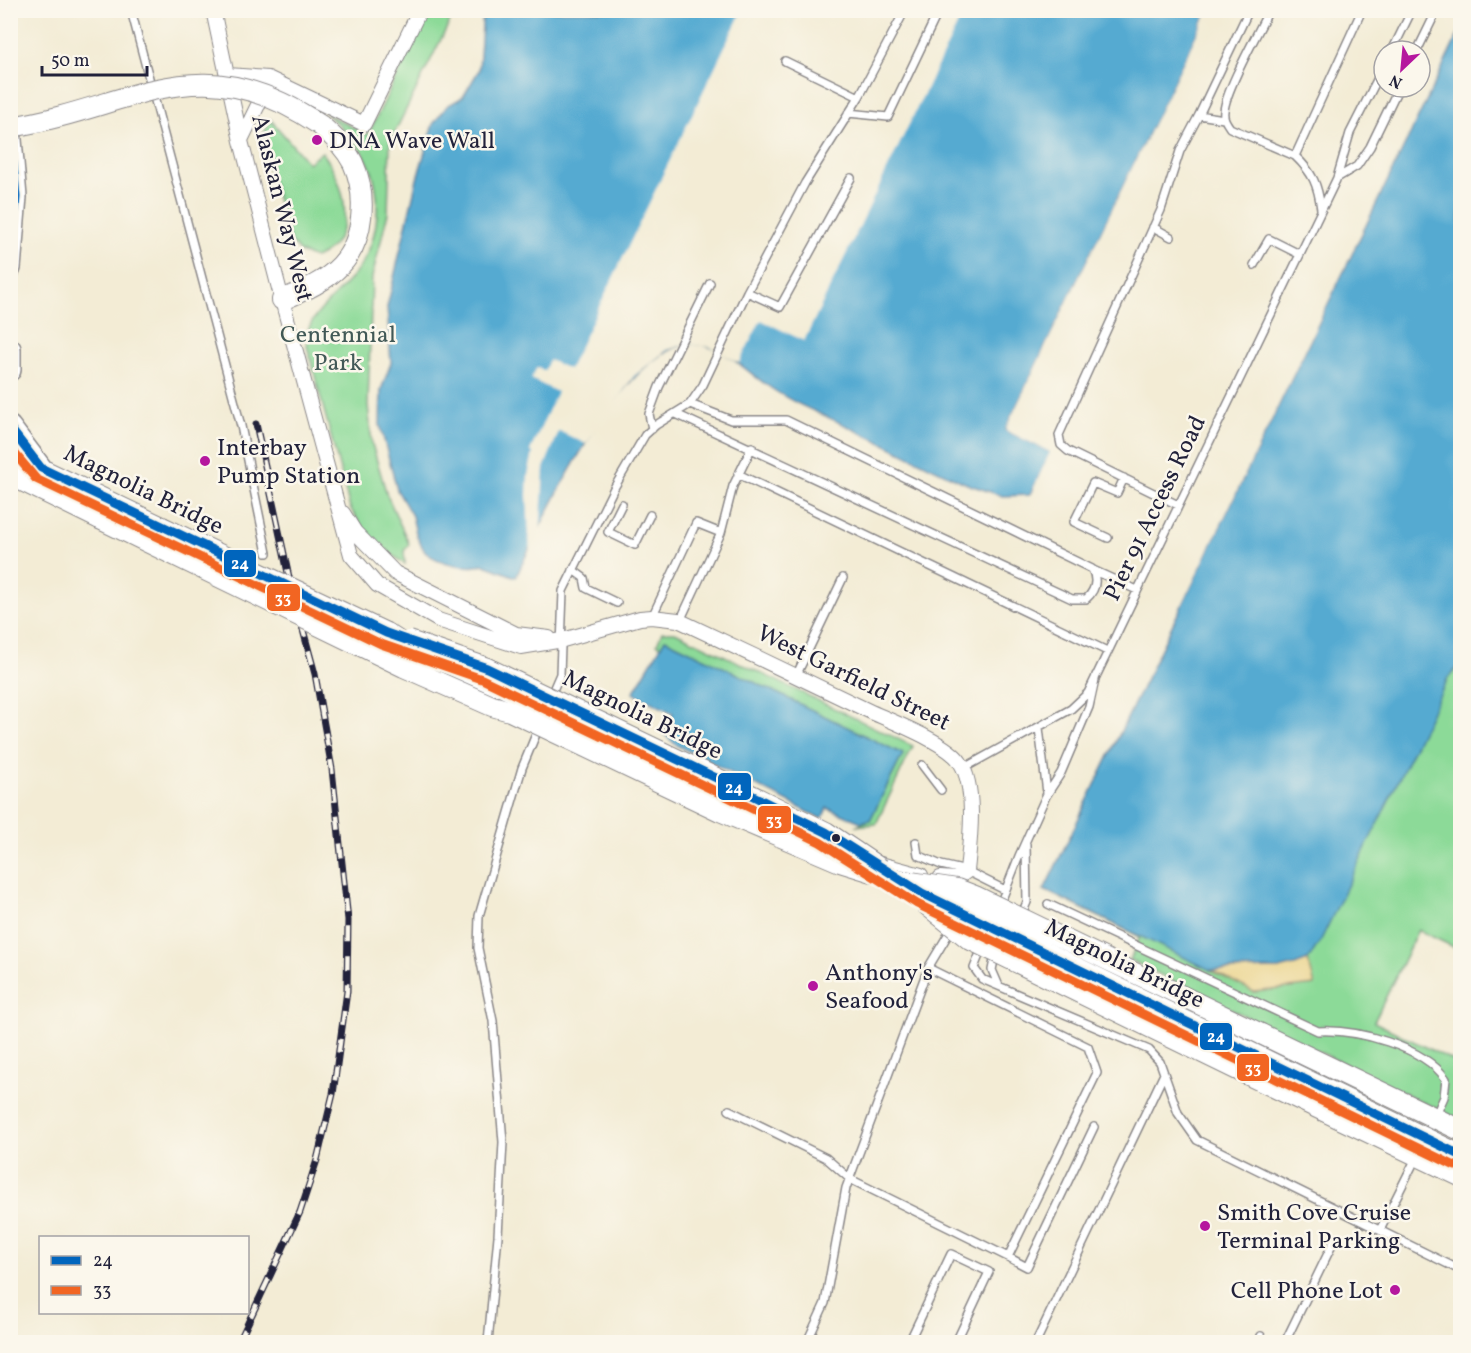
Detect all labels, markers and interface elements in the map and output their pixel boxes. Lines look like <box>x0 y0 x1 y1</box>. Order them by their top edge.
scale bar <box>42 39 147 77</box>
north arrow <box>1372 39 1432 99</box>
text: 50 m <box>51 49 90 74</box>
text: N <box>1386 68 1406 93</box>
street label: Alaskan Way West <box>241 111 321 306</box>
place label: DNA Wave Wall <box>329 125 495 159</box>
marker: DNA Wave Wall <box>310 133 324 147</box>
park label: Centennial Park <box>280 319 396 381</box>
street label: Pier 91 Access Road <box>1096 410 1216 607</box>
place label: Interbay Pump Station <box>217 432 360 494</box>
street label: Magnolia Bridge <box>57 437 229 544</box>
marker: Interbay Pump Station <box>198 454 212 468</box>
line badge: 24 <box>223 549 257 578</box>
text: 24 <box>231 554 249 576</box>
line badge: 33 <box>266 583 301 612</box>
text: 33 <box>275 588 291 610</box>
street label: West Garfield Street <box>751 617 956 740</box>
street label: Magnolia Bridge <box>556 662 728 769</box>
line badge: 24 <box>717 772 752 801</box>
text: 24 <box>725 778 743 800</box>
line badge: 33 <box>757 805 792 834</box>
text: 33 <box>766 810 782 832</box>
unlabelled marker <box>830 832 842 844</box>
street label: Magnolia Bridge <box>1038 911 1210 1018</box>
place label: Anthony's Seafood <box>825 957 933 1019</box>
marker: Anthony's Seafood <box>806 979 820 993</box>
line badge: 24 <box>1199 1022 1233 1051</box>
text: 24 <box>1207 1027 1225 1049</box>
line badge: 33 <box>1236 1053 1270 1082</box>
text: 33 <box>1245 1058 1261 1080</box>
place label: Smith Cove Cruise Terminal Parking <box>1217 1197 1411 1259</box>
marker: Smith Cove Cruise Terminal Parking <box>1198 1219 1212 1233</box>
legend <box>39 1236 249 1314</box>
text: 24 <box>93 1249 113 1274</box>
place label: Cell Phone Lot <box>1231 1275 1383 1309</box>
text: 33 <box>93 1279 111 1304</box>
marker: Cell Phone Lot <box>1388 1283 1402 1297</box>

